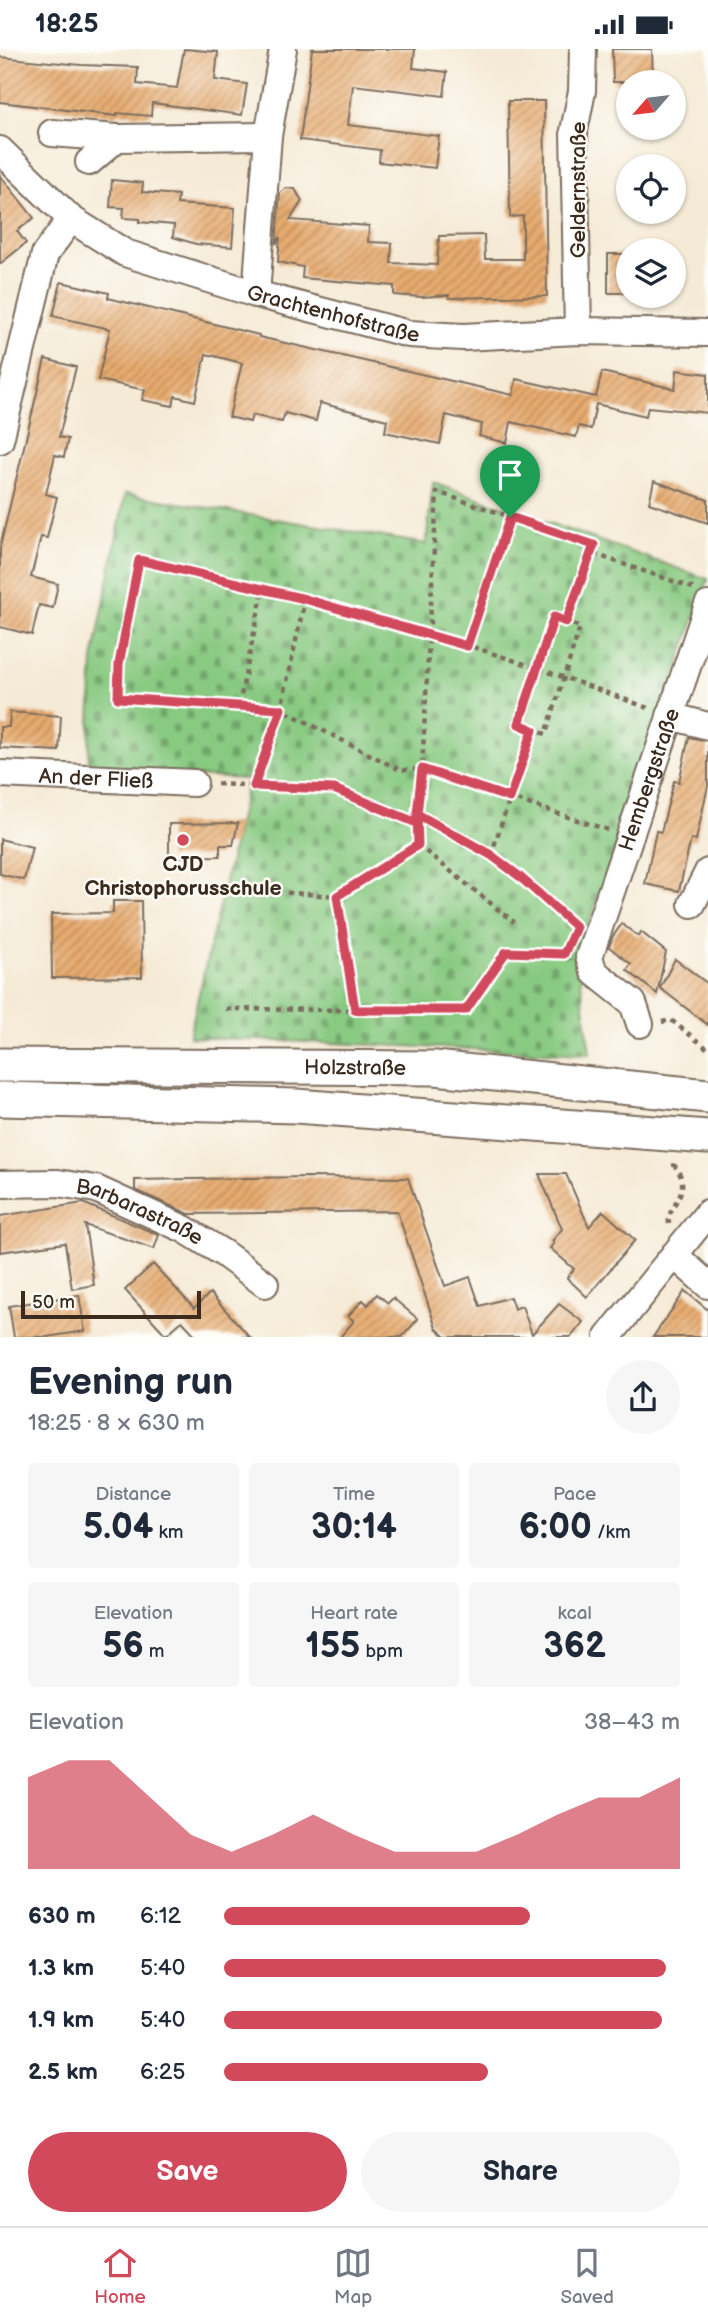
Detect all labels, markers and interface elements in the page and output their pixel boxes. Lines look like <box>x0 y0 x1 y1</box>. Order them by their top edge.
text: 18:25 <box>35 9 98 40</box>
north arrow <box>616 70 686 140</box>
map controls <box>616 70 686 308</box>
street label: Geldernstraße <box>566 122 591 258</box>
button: locate <box>616 154 686 224</box>
button: layers <box>616 238 686 308</box>
street label: Grachtenhofstraße <box>244 280 420 348</box>
pin <box>480 445 540 517</box>
icon: arrive <box>491 456 529 494</box>
street label: Hembergstraße <box>614 705 685 854</box>
street label: An der Fließ <box>38 764 154 794</box>
marker: CJD Christophorusschule <box>175 832 191 848</box>
place label: CJD Christophorusschule <box>84 852 282 901</box>
street label: Holzstraße <box>304 1055 406 1081</box>
street label: Barbarastraße <box>74 1174 208 1251</box>
scale bar <box>21 1288 201 1320</box>
text: 50 m <box>32 1291 75 1314</box>
text: Evening run <box>28 1360 233 1405</box>
button: share <box>606 1360 680 1434</box>
text: 18:25 · 8 × 630 m <box>28 1409 205 1437</box>
text: Distance <box>95 1483 171 1506</box>
text: Time <box>333 1483 375 1506</box>
text: Pace <box>553 1483 596 1506</box>
text: 5.04 <box>83 1506 153 1549</box>
text: 30:14 <box>311 1506 397 1549</box>
text: 6:00 <box>519 1506 592 1549</box>
text: km <box>153 1521 184 1544</box>
text: /km <box>592 1521 631 1544</box>
text: Elevation <box>94 1602 173 1625</box>
text: Heart rate <box>310 1602 398 1625</box>
text: kcal <box>558 1602 592 1625</box>
text: 56 <box>102 1625 144 1668</box>
text: 155 <box>305 1625 360 1668</box>
text: 362 <box>543 1625 606 1668</box>
text: m <box>144 1640 164 1663</box>
text: bpm <box>360 1640 403 1663</box>
text: Elevation <box>28 1708 124 1736</box>
text: 38–43 m <box>584 1708 680 1736</box>
text: 630 m <box>28 1902 96 1930</box>
text: 6:12 <box>140 1902 181 1930</box>
text: 1.3 km <box>28 1954 94 1982</box>
text: 5:40 <box>140 1954 185 1982</box>
text: 1.9 km <box>28 2006 94 2034</box>
text: 5:40 <box>140 2006 185 2034</box>
text: 2.5 km <box>28 2058 98 2086</box>
text: 6:25 <box>140 2058 185 2086</box>
button: Save <box>28 2132 347 2212</box>
button: Share <box>361 2132 680 2212</box>
tab: Home <box>94 2244 146 2309</box>
tab: Map <box>334 2244 372 2309</box>
tab: Saved <box>561 2244 614 2309</box>

